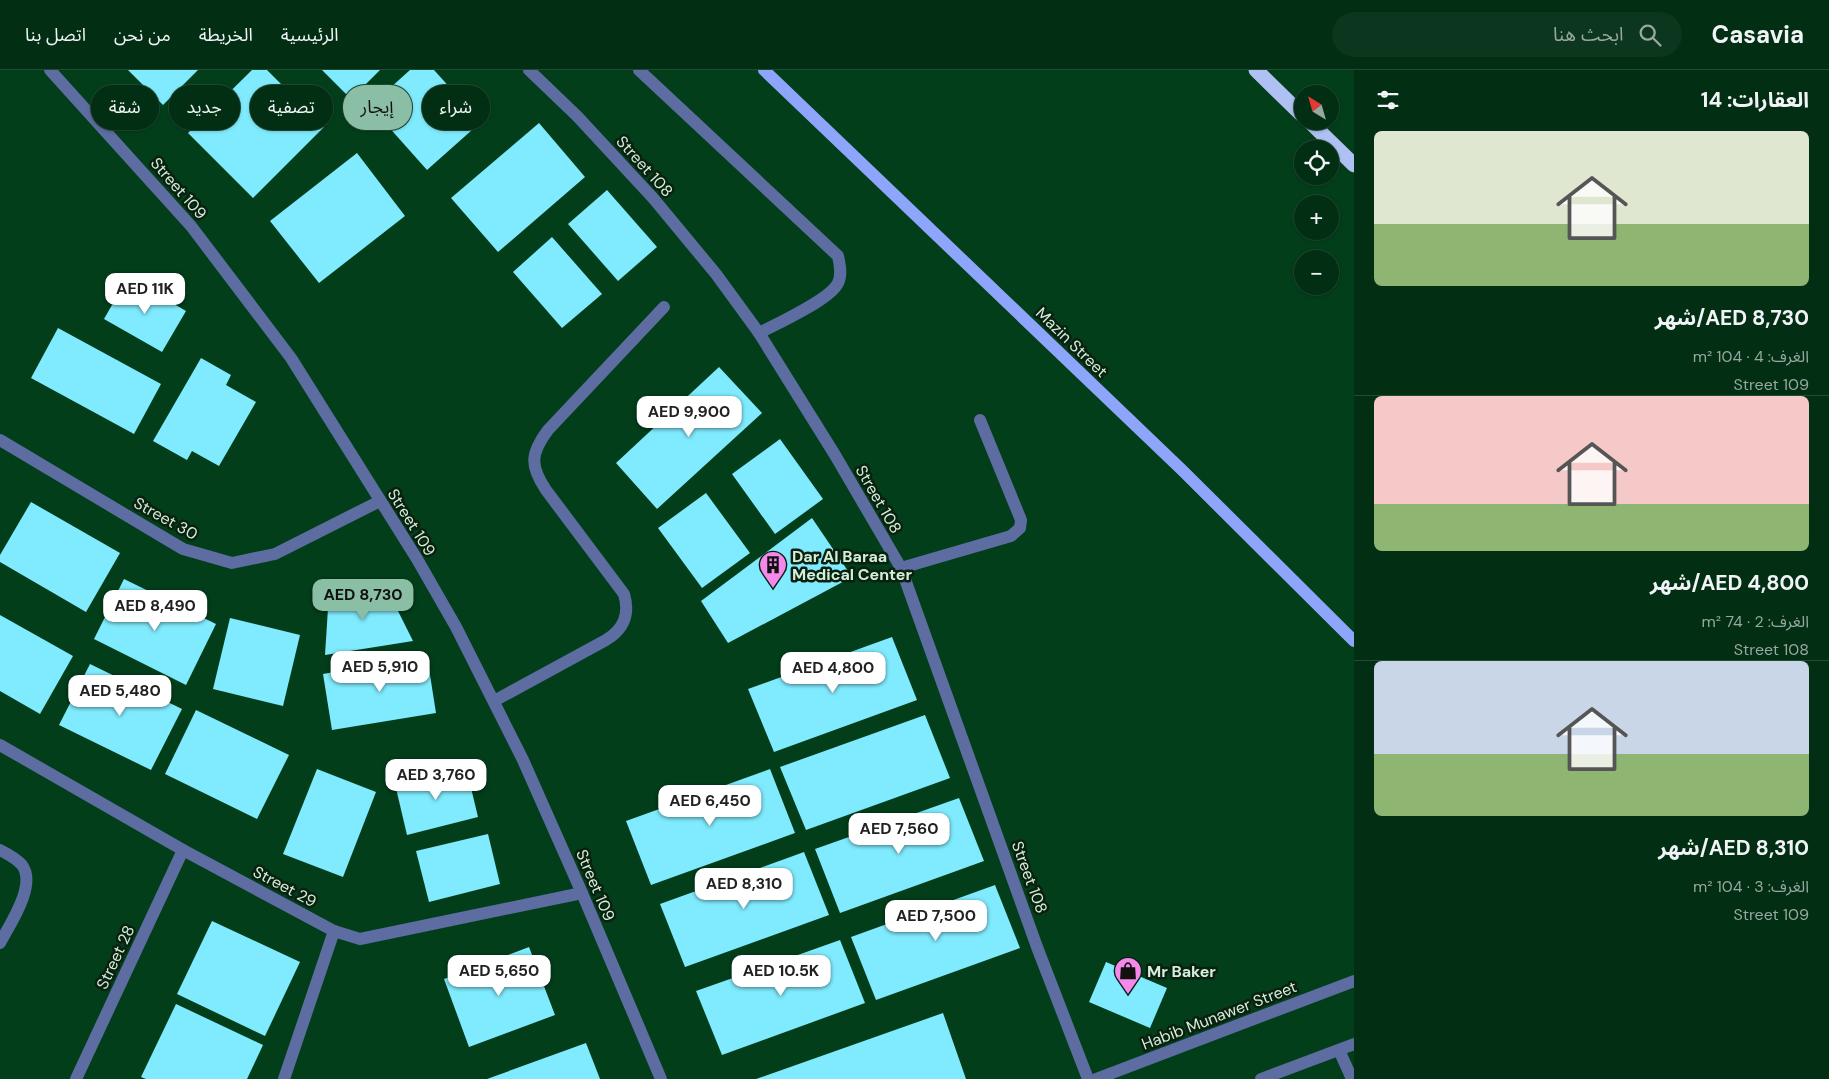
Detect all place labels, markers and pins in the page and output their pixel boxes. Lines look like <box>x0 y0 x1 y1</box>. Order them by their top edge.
pin: AED 11K <box>99 272 191 315</box>
pin: AED 9,900 <box>632 396 746 438</box>
place label: Dar Al Baraa Medical Center <box>792 546 912 585</box>
building icon: Dar Al Baraa Medical Center <box>758 550 788 589</box>
pin: AED 8,730 <box>306 578 420 621</box>
pin: AED 8,490 <box>98 590 212 632</box>
pin: AED 5,910 <box>323 650 437 693</box>
pin: AED 4,800 <box>776 652 890 694</box>
pin: AED 5,480 <box>63 674 177 717</box>
pin: AED 3,760 <box>379 758 493 801</box>
pin: AED 6,450 <box>653 784 767 827</box>
pin: AED 7,560 <box>842 812 956 855</box>
pin: AED 8,310 <box>687 868 801 910</box>
pin: AED 7,500 <box>879 900 993 942</box>
pin: AED 5,650 <box>442 954 556 997</box>
pin: AED 10.5K <box>724 954 838 997</box>
shop icon: Mr Baker <box>1113 956 1143 995</box>
place label: Mr Baker <box>1147 961 1216 982</box>

